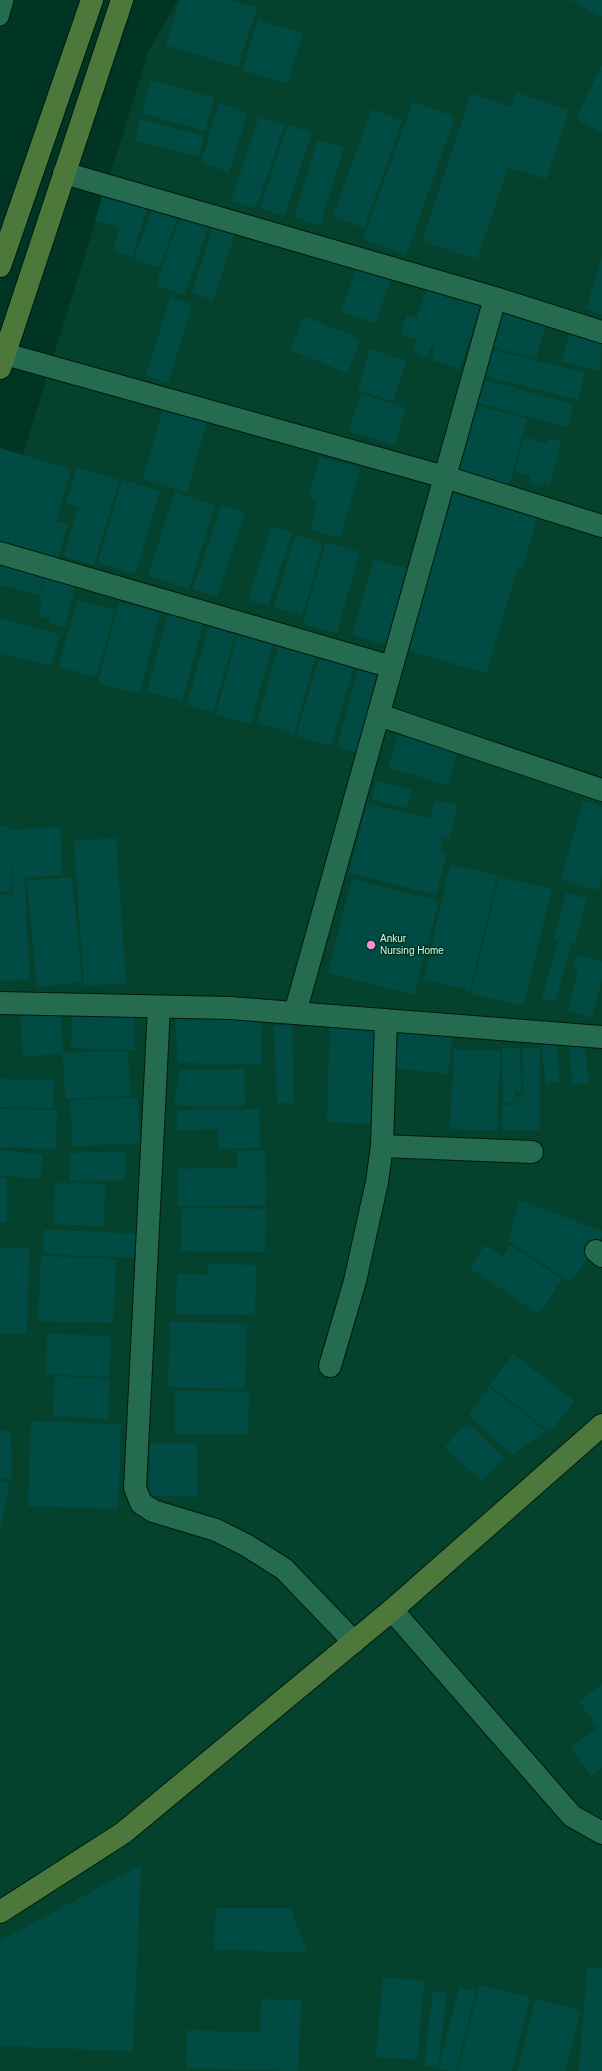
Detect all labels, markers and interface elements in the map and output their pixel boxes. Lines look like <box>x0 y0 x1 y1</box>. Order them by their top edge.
place label: Ankur Nursing Home <box>380 933 444 956</box>
marker: Ankur Nursing Home <box>365 939 377 951</box>

